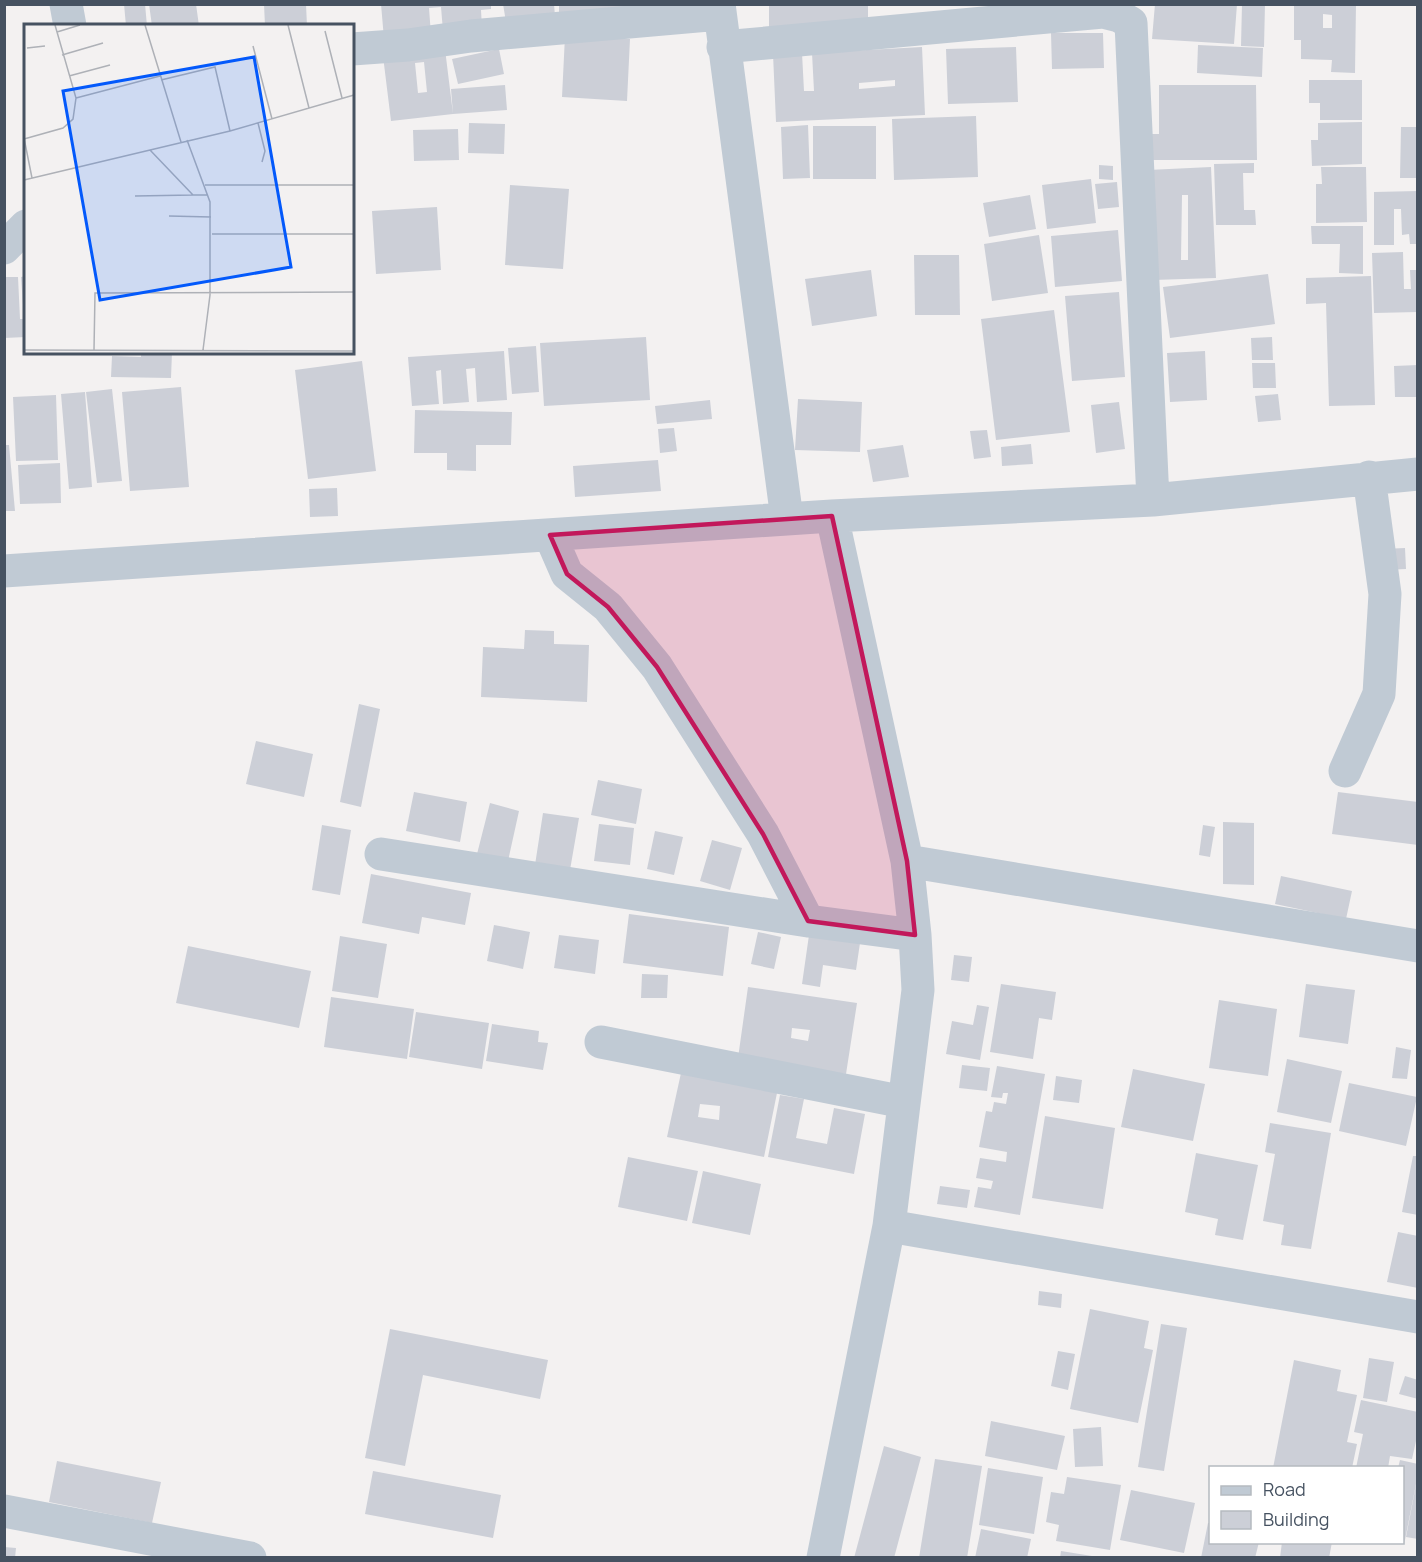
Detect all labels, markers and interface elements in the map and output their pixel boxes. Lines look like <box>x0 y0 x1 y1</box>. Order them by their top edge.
inset map <box>24 24 354 354</box>
legend <box>1209 1466 1404 1544</box>
text: Road <box>1263 1477 1306 1501</box>
text: Building <box>1263 1507 1329 1531</box>

